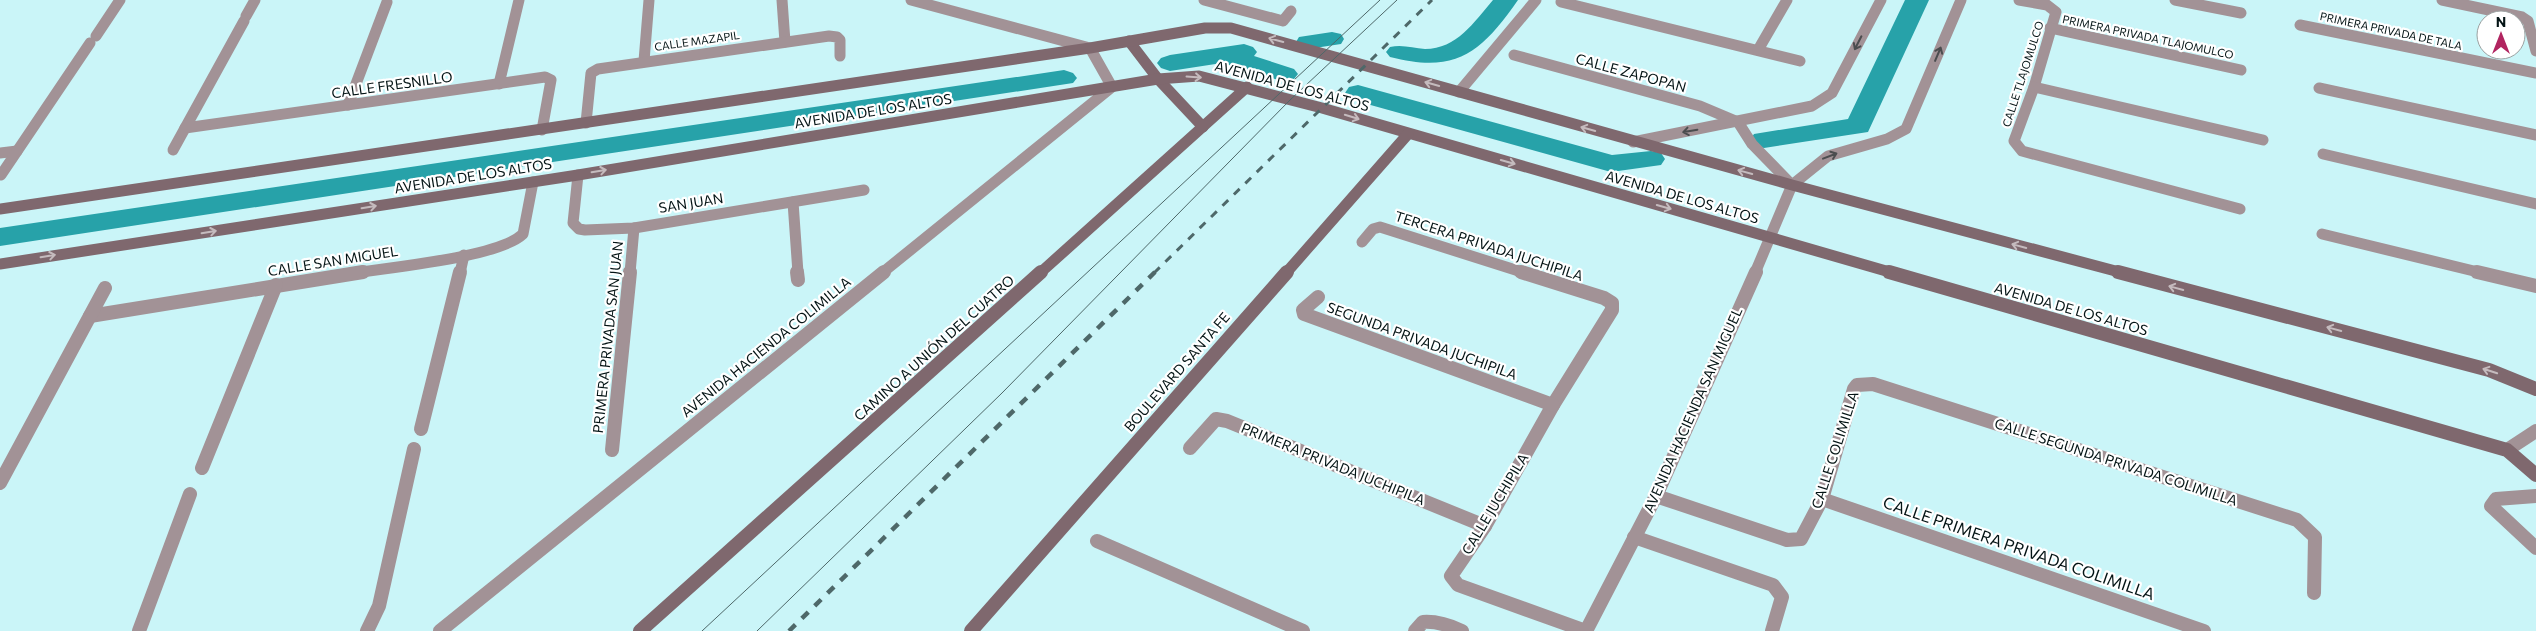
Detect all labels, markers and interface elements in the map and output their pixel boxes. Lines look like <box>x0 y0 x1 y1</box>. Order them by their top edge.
street label: PRIMERA PRIVADA DE TALA <box>2319 9 2464 52</box>
north arrow <box>2476 10 2526 60</box>
street label: PRIMERA PRIVADA TLAJOMULCO <box>2061 12 2235 62</box>
text: N <box>2496 13 2506 30</box>
street label: CALLE TLAJOMULCO <box>1999 19 2047 129</box>
street label: CALLE MAZAPIL <box>654 28 740 53</box>
one-way arrow <box>1268 35 1284 45</box>
one-way arrow <box>1853 36 1863 51</box>
one-way arrow <box>1934 47 1943 62</box>
street label: CALLE ZAPOPAN <box>1574 50 1688 95</box>
street label: AVENIDA DE LOS ALTOS <box>1213 57 1371 114</box>
street label: CALLE FRESNILLO <box>330 68 453 101</box>
one-way arrow <box>1186 72 1202 81</box>
one-way arrow <box>1425 79 1441 89</box>
street label: AVENIDA DE LOS ALTOS <box>793 90 953 131</box>
one-way arrow <box>1343 113 1359 123</box>
one-way arrow <box>1581 124 1597 133</box>
one-way arrow <box>1683 127 1699 136</box>
one-way arrow <box>1822 151 1837 160</box>
street label: AVENIDA DE LOS ALTOS <box>393 155 553 196</box>
one-way arrow <box>1499 158 1515 168</box>
one-way arrow <box>591 166 607 176</box>
street label: AVENIDA DE LOS ALTOS <box>1603 166 1761 227</box>
one-way arrow <box>1737 167 1753 177</box>
street label: SAN JUAN <box>657 189 724 216</box>
one-way arrow <box>361 202 377 212</box>
one-way arrow <box>1655 203 1671 213</box>
street label: TERCERA PRIVADA JUCHIPILA <box>1393 207 1586 284</box>
one-way arrow <box>200 226 216 236</box>
street label: PRIMERA PRIVADA SAN JUAN <box>589 240 626 434</box>
one-way arrow <box>2012 241 2028 250</box>
street label: CALLE SAN MIGUEL <box>267 242 399 279</box>
one-way arrow <box>40 251 56 261</box>
street label: CAMINO A UNIÓN DEL CUATRO <box>850 271 1017 424</box>
street label: AVENIDA HACIENDA COLIMILLA <box>677 273 854 420</box>
street label: AVENIDA DE LOS ALTOS <box>1992 278 2150 339</box>
one-way arrow <box>2169 282 2185 292</box>
street label: SEGUNDA PRIVADA JUCHIPILA <box>1325 298 1520 383</box>
street label: AVENIDA HACIENDA SAN MIGUEL <box>1639 305 1746 515</box>
street label: BOULEVARD SANTA FE <box>1120 309 1233 435</box>
one-way arrow <box>2326 324 2342 333</box>
one-way arrow <box>2483 366 2499 376</box>
street label: CALLE COLIMILLA <box>1808 389 1862 511</box>
street label: CALLE SEGUNDA PRIVADA COLIMILLA <box>1992 414 2240 509</box>
street label: PRIMERA PRIVADA JUCHIPILA <box>1239 419 1428 508</box>
street label: CALLE JUCHIPILA <box>1458 450 1532 557</box>
street label: CALLE PRIMERA PRIVADA COLIMILLA <box>1881 492 2158 603</box>

